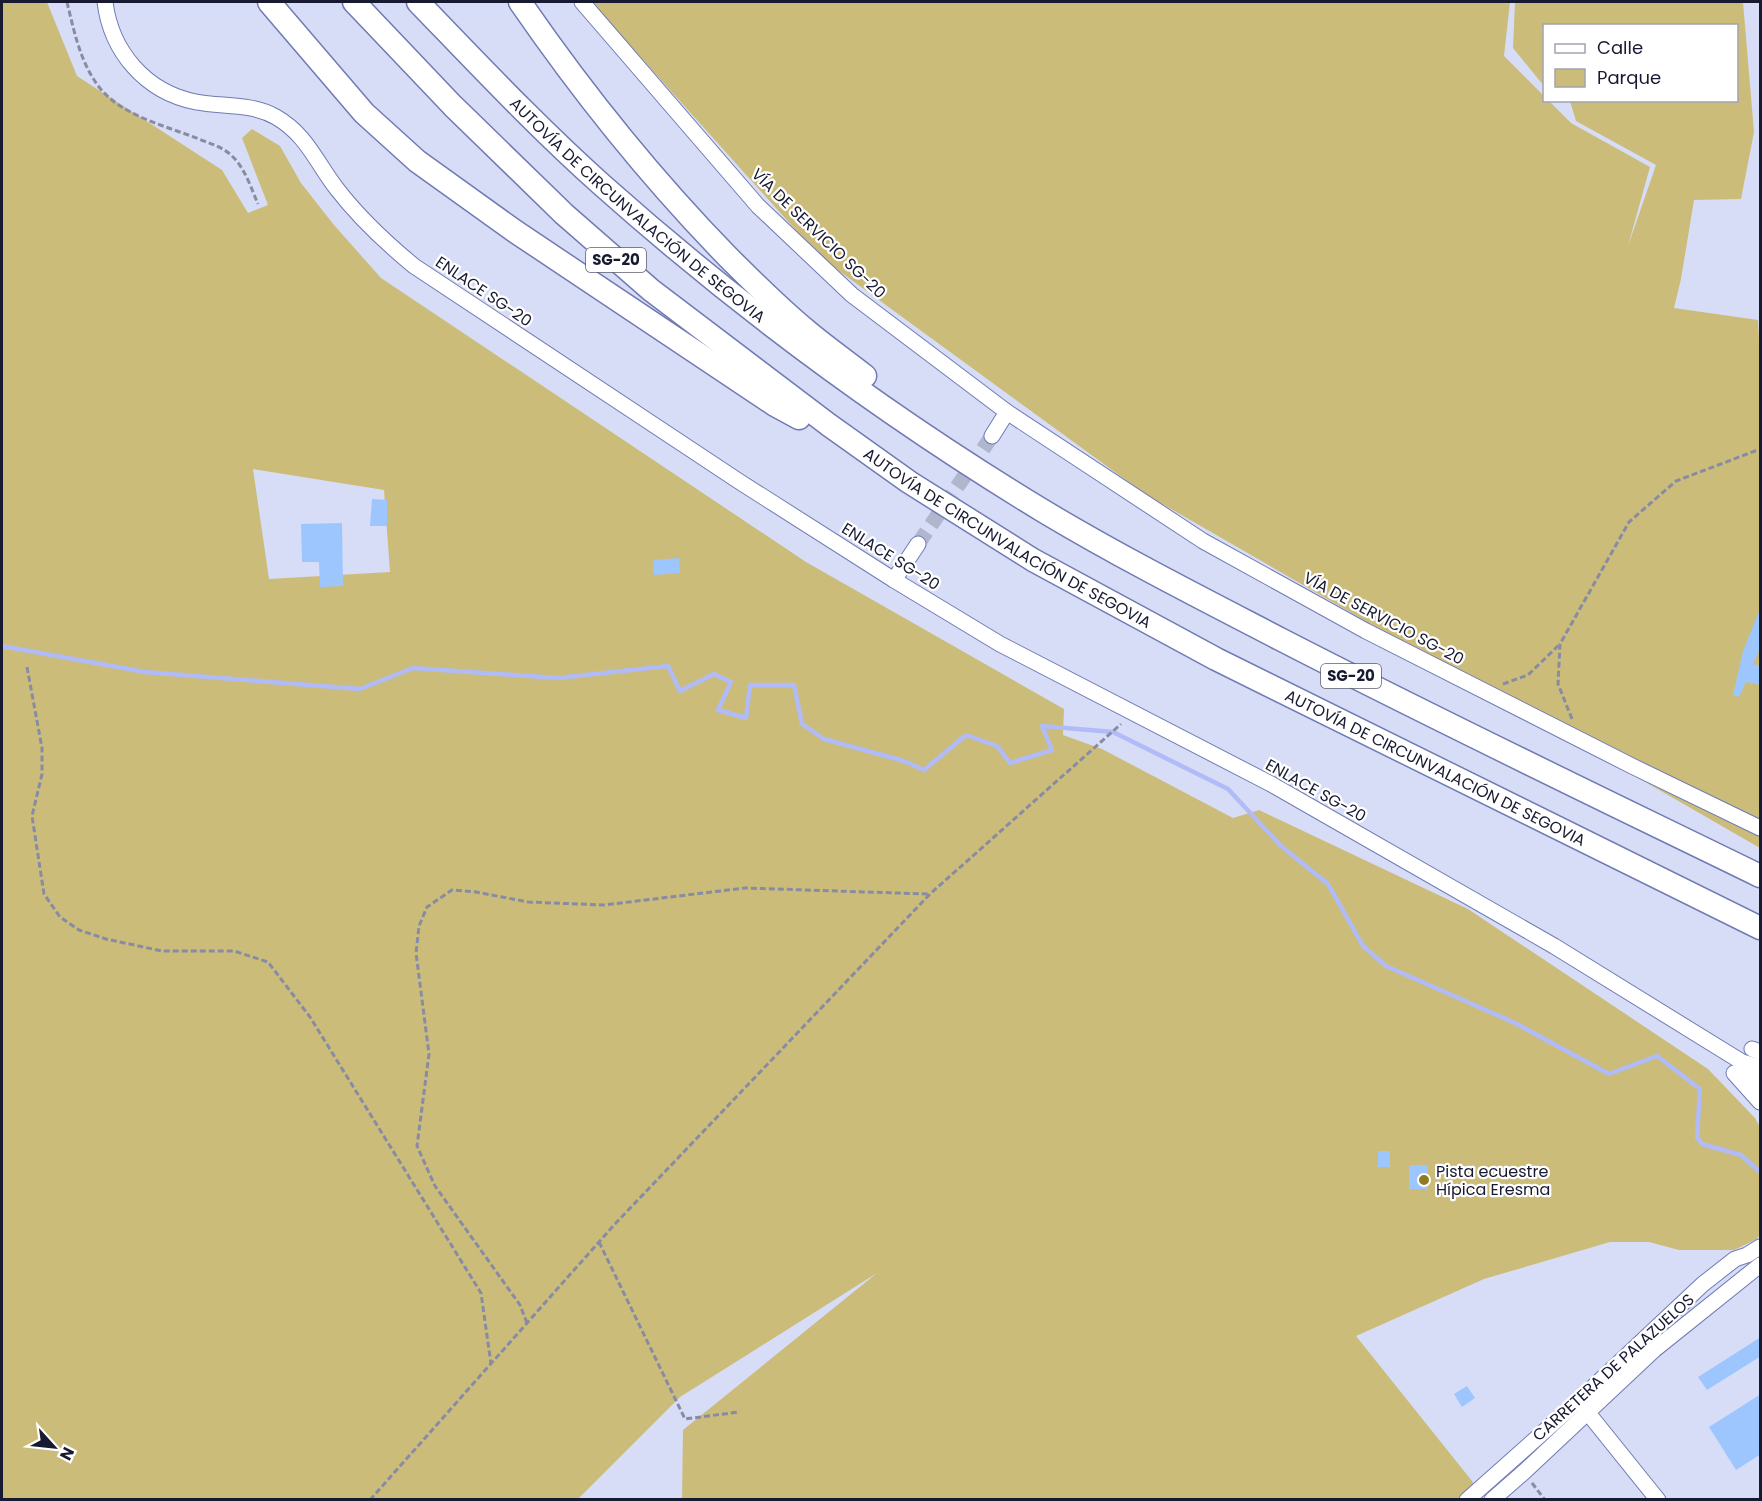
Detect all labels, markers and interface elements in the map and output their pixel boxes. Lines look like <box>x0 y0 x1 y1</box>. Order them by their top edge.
legend <box>1543 24 1738 102</box>
text: Calle <box>1597 35 1643 60</box>
text: Parque <box>1597 65 1661 90</box>
street label: AUTOVÍA DE CIRCUNVALACIÓN DE SEGOVIA <box>505 92 770 329</box>
street label: VÍA DE SERVICIO SG-20 <box>746 163 891 304</box>
road number: SG-20 <box>586 248 646 272</box>
street label: ENLACE SG-20 <box>431 251 537 332</box>
street label: AUTOVÍA DE CIRCUNVALACIÓN DE SEGOVIA <box>859 442 1156 634</box>
street label: ENLACE SG-20 <box>837 517 944 596</box>
street label: VÍA DE SERVICIO SG-20 <box>1299 566 1468 671</box>
road number: SG-20 <box>1321 664 1381 688</box>
street label: AUTOVÍA DE CIRCUNVALACIÓN DE SEGOVIA <box>1281 684 1590 852</box>
street label: ENLACE SG-20 <box>1261 753 1370 828</box>
place label: Pista ecuestre Hípica Eresma <box>1436 1160 1550 1201</box>
marker: Pista ecuestre Hípica Eresma <box>1417 1173 1431 1187</box>
street label: CARRETERA DE PALAZUELOS <box>1527 1288 1699 1446</box>
north arrow <box>24 1417 84 1477</box>
text: N <box>54 1443 80 1464</box>

